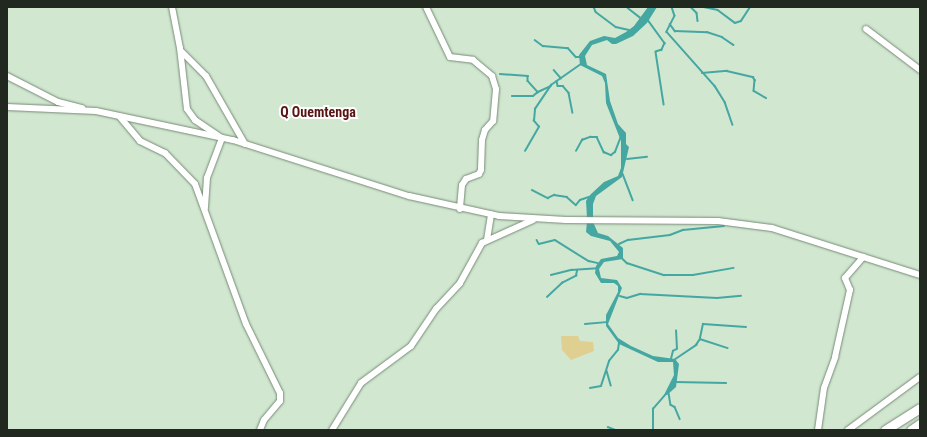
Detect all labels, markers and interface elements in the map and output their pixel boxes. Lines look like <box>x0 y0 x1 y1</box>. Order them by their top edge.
district label: Q Ouemtenga <box>280 104 356 120</box>

